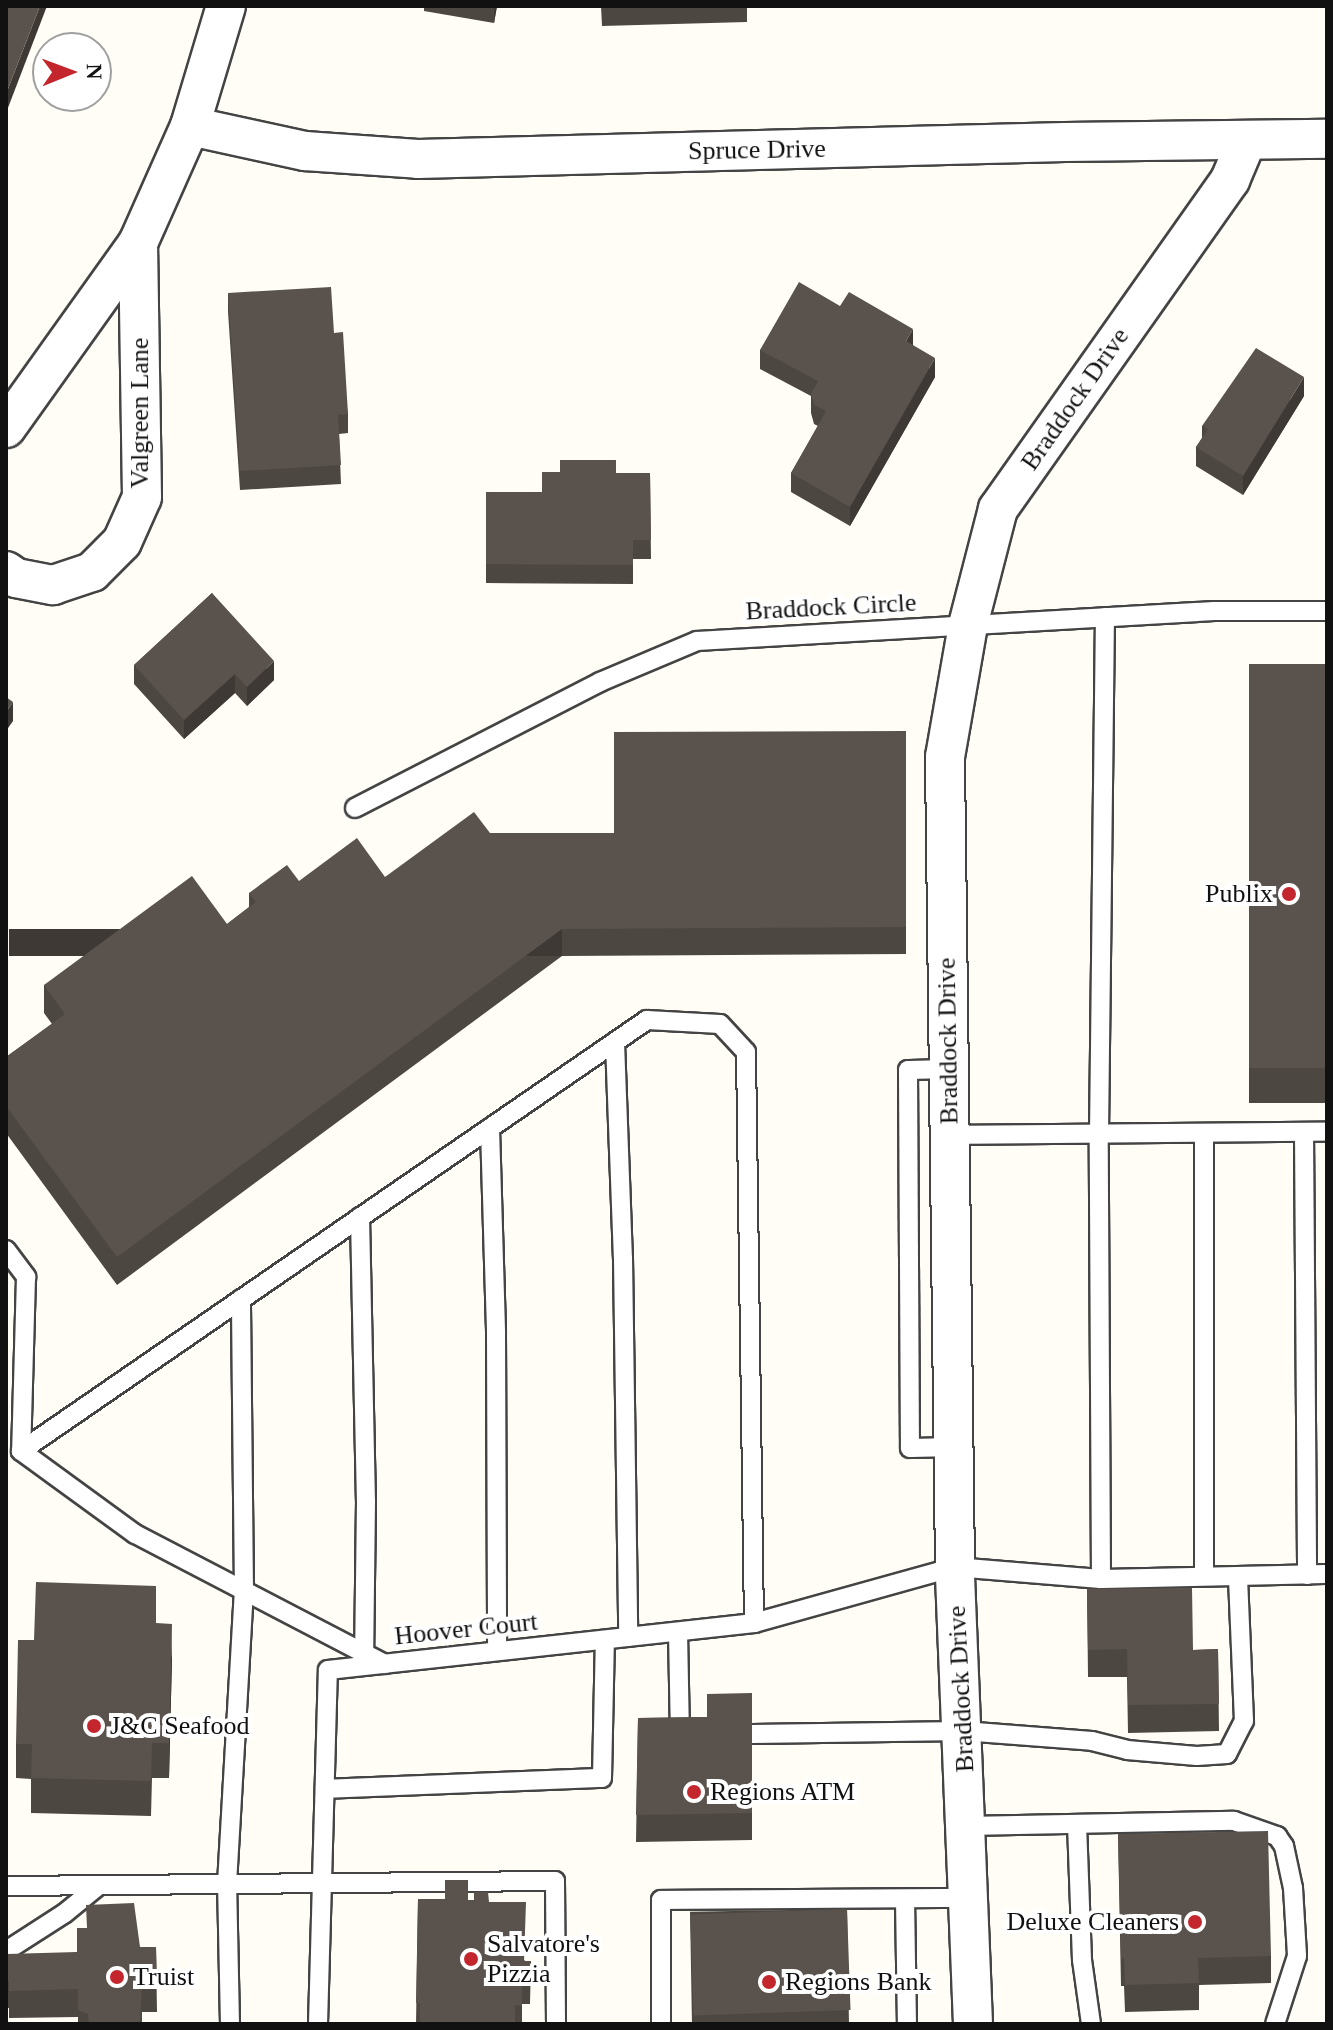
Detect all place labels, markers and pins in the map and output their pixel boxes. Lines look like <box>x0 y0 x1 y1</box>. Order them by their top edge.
place label: Publix <box>1205 878 1273 910</box>
marker: Publix <box>1280 885 1298 903</box>
place label: J&C Seafood <box>110 1710 249 1742</box>
marker: J&C Seafood <box>85 1717 103 1735</box>
place label: Regions ATM <box>710 1776 857 1808</box>
marker: Regions ATM <box>685 1783 703 1801</box>
place label: Deluxe Cleaners <box>1006 1906 1179 1938</box>
marker: Deluxe Cleaners <box>1186 1913 1204 1931</box>
place label: Salvatore's Pizzia <box>487 1928 600 1990</box>
marker: Salvatore's Pizzia <box>462 1950 480 1968</box>
place label: Truist <box>133 1961 194 1993</box>
place label: Regions Bank <box>785 1966 932 1998</box>
marker: Truist <box>108 1968 126 1986</box>
marker: Regions Bank <box>760 1973 778 1991</box>

